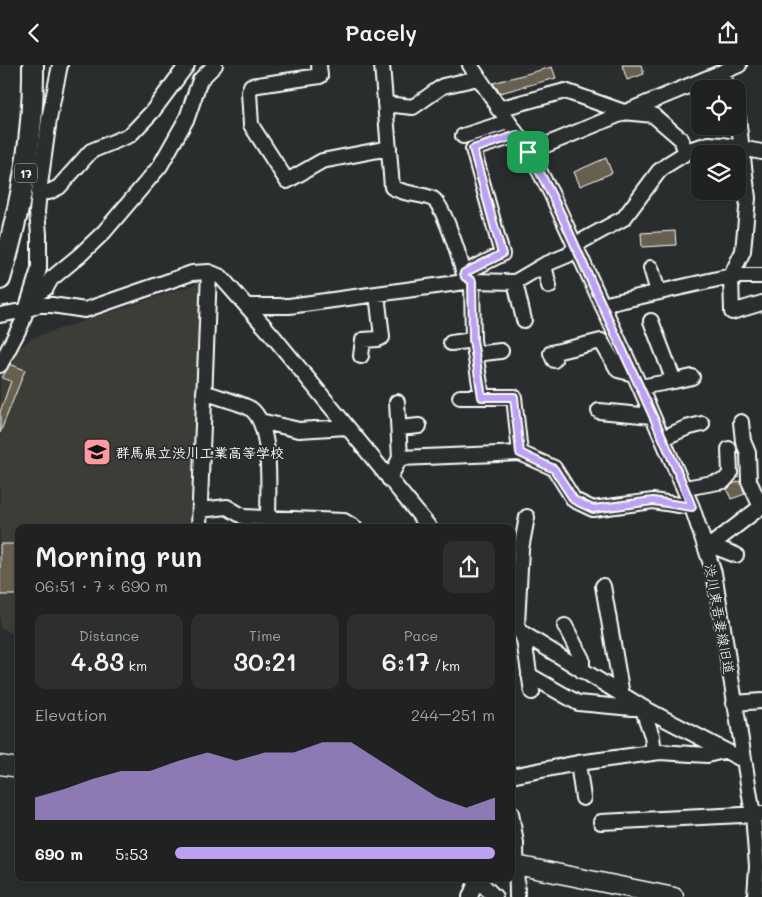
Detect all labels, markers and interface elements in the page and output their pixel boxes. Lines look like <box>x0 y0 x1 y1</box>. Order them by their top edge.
text: Pacely <box>345 18 417 47</box>
icon: back <box>20 19 48 47</box>
icon: share <box>714 19 742 47</box>
map controls <box>691 80 746 200</box>
button: locate <box>691 80 746 135</box>
pin <box>507 131 549 173</box>
icon: arrive <box>514 138 542 166</box>
button: layers <box>691 145 746 200</box>
road number: 17 <box>15 164 37 183</box>
school or university icon: 群馬県立渋川工業高等学校 <box>82 437 112 467</box>
place label: 群馬県立渋川工業高等学校 <box>116 443 284 462</box>
text: Morning run <box>35 538 202 574</box>
button: share <box>443 541 495 593</box>
street label: 渋川東吾妻線旧道 <box>701 562 739 676</box>
text: 06:51 · 7 × 690 m <box>35 575 168 596</box>
text: Distance <box>79 626 139 645</box>
text: Time <box>249 626 281 645</box>
text: Pace <box>404 626 438 645</box>
text: 4.83 <box>71 645 124 677</box>
text: 30:21 <box>233 645 297 677</box>
text: 6:17 <box>382 645 430 677</box>
text: km <box>124 656 147 675</box>
text: /km <box>430 656 460 675</box>
text: Elevation <box>35 704 107 725</box>
text: 244–251 m <box>411 704 495 725</box>
text: 690 m <box>35 843 83 864</box>
text: 5:53 <box>115 843 148 864</box>

